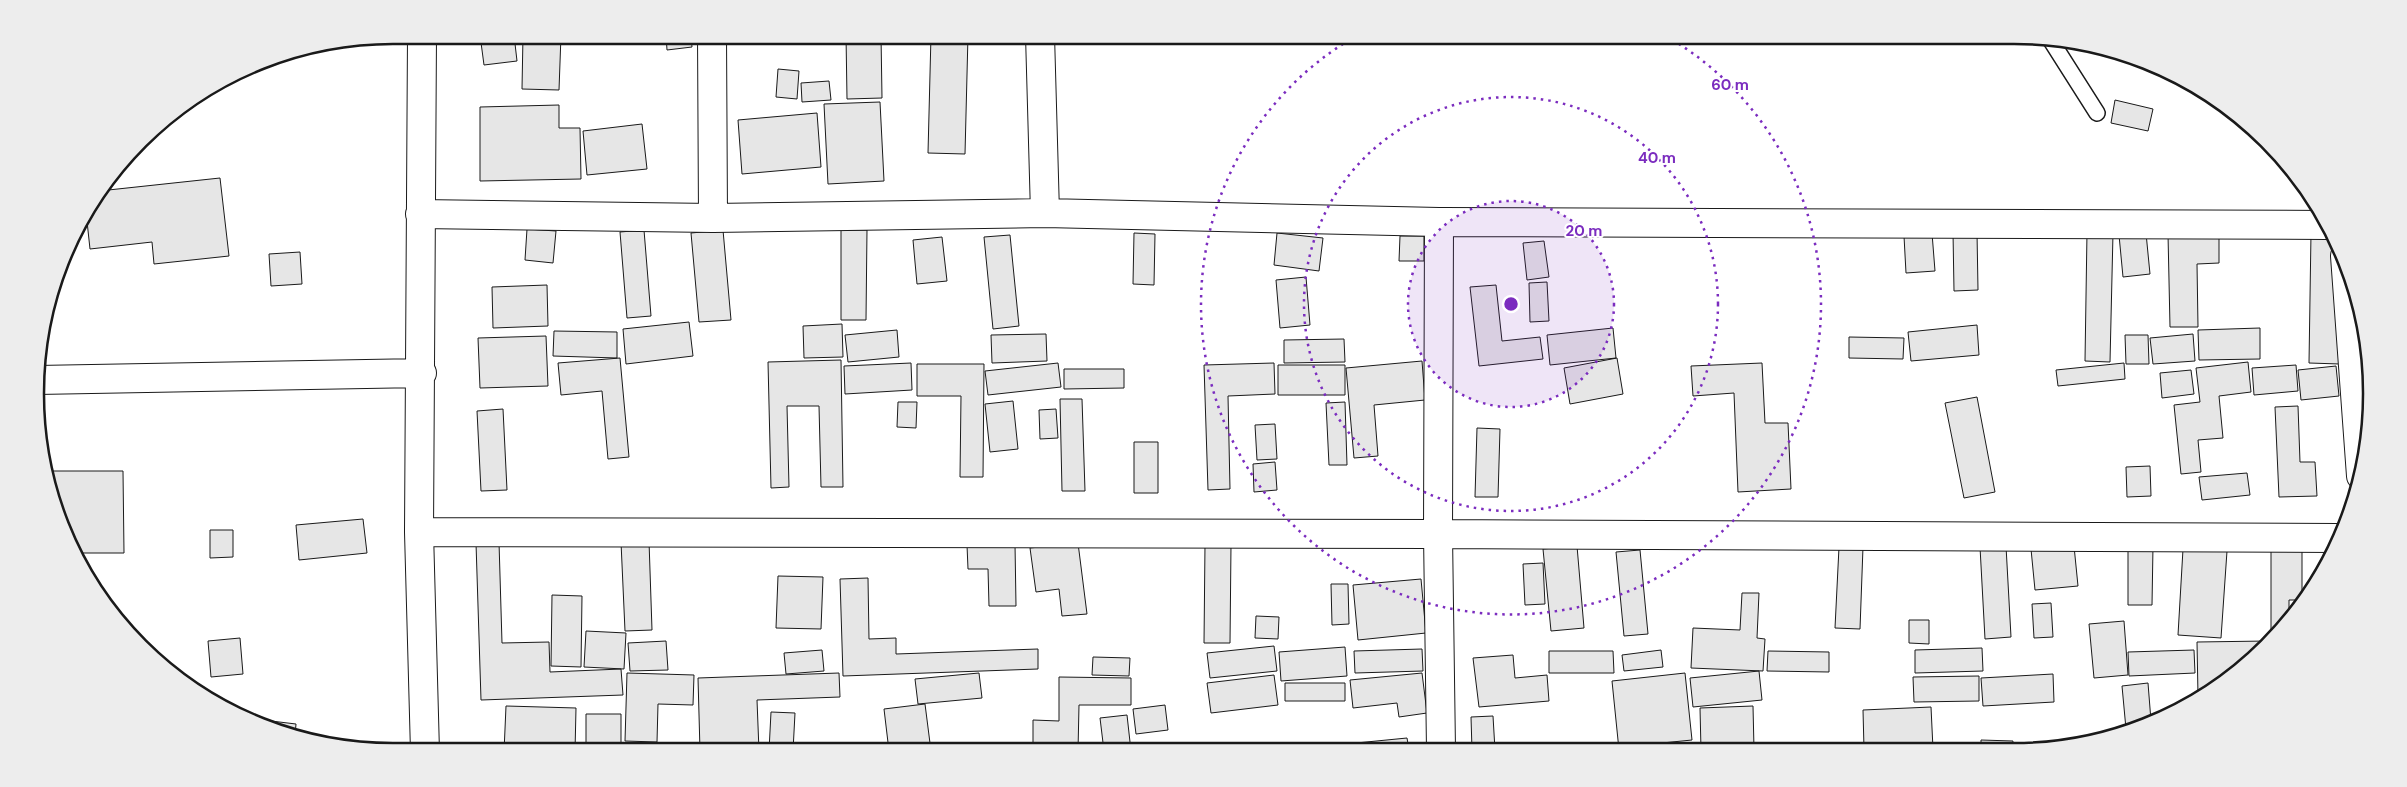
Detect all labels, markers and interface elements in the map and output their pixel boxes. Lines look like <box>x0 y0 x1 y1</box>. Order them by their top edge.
text: 60 m <box>1711 75 1749 95</box>
text: 40 m <box>1638 148 1676 168</box>
text: 20 m <box>1566 221 1602 241</box>
centre of rings <box>1502 295 1520 313</box>

